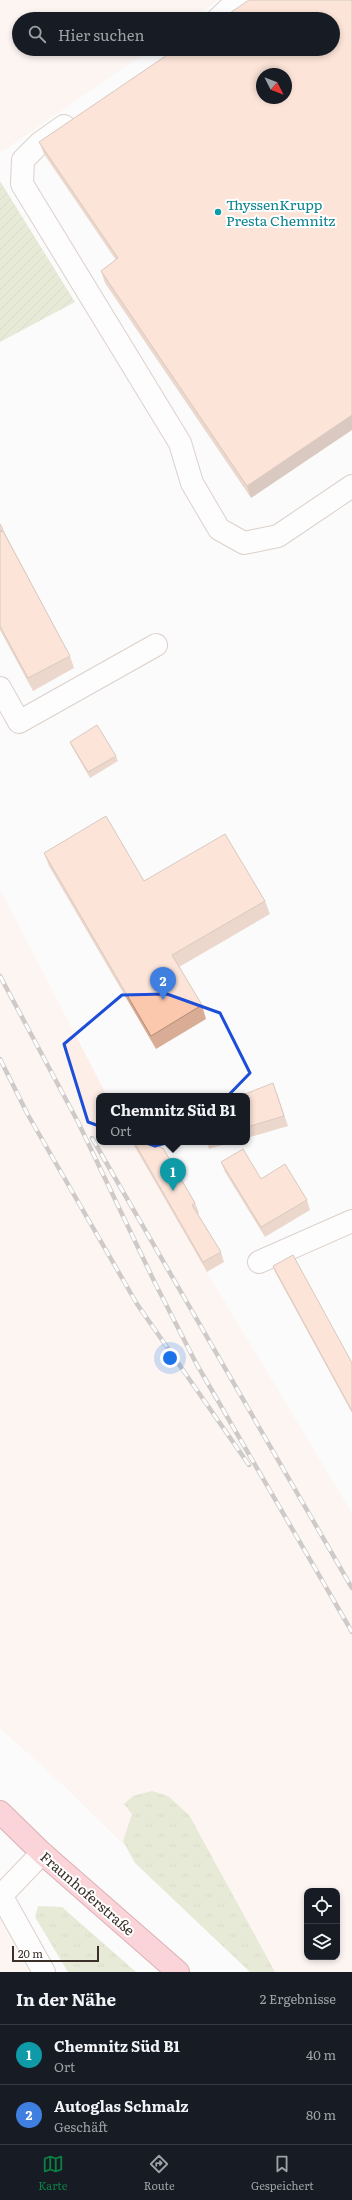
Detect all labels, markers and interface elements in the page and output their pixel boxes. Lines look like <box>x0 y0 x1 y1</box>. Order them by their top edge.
search box <box>12 12 340 56</box>
icon: search <box>26 23 48 45</box>
text: Hier suchen <box>58 23 144 46</box>
north arrow <box>256 68 292 104</box>
place label: ThyssenKrupp Presta Chemnitz <box>226 194 336 230</box>
marker: ThyssenKrupp Presta Chemnitz <box>213 207 223 217</box>
pin: 2 <box>150 967 176 1000</box>
popup <box>96 1093 250 1145</box>
text: Chemnitz Süd B1 <box>110 1098 236 1121</box>
text: Ort <box>110 1121 131 1140</box>
pin: 1 <box>160 1158 186 1191</box>
your location <box>160 1348 180 1368</box>
street label: Fraunhoferstraße <box>36 1846 140 1940</box>
map controls <box>304 1888 340 1960</box>
button: locate <box>304 1888 340 1924</box>
button: layers <box>304 1924 340 1960</box>
scale bar <box>12 1944 99 1963</box>
text: 20 m <box>18 1945 43 1961</box>
text: In der Nähe <box>16 1986 116 2011</box>
text: 2 Ergebnisse <box>260 1989 336 2008</box>
text: Chemnitz Süd B1 <box>54 2034 180 2057</box>
text: 1 <box>26 2045 32 2064</box>
text: 40 m <box>306 2045 336 2064</box>
text: Ort <box>54 2057 75 2076</box>
text: Autoglas Schmalz <box>54 2094 189 2117</box>
text: 2 <box>26 2105 32 2124</box>
text: 80 m <box>306 2105 336 2124</box>
text: Geschäft <box>54 2117 108 2136</box>
tab: Karte <box>38 2153 67 2193</box>
tab: Route <box>144 2153 175 2193</box>
tab: Gespeichert <box>251 2153 314 2193</box>

